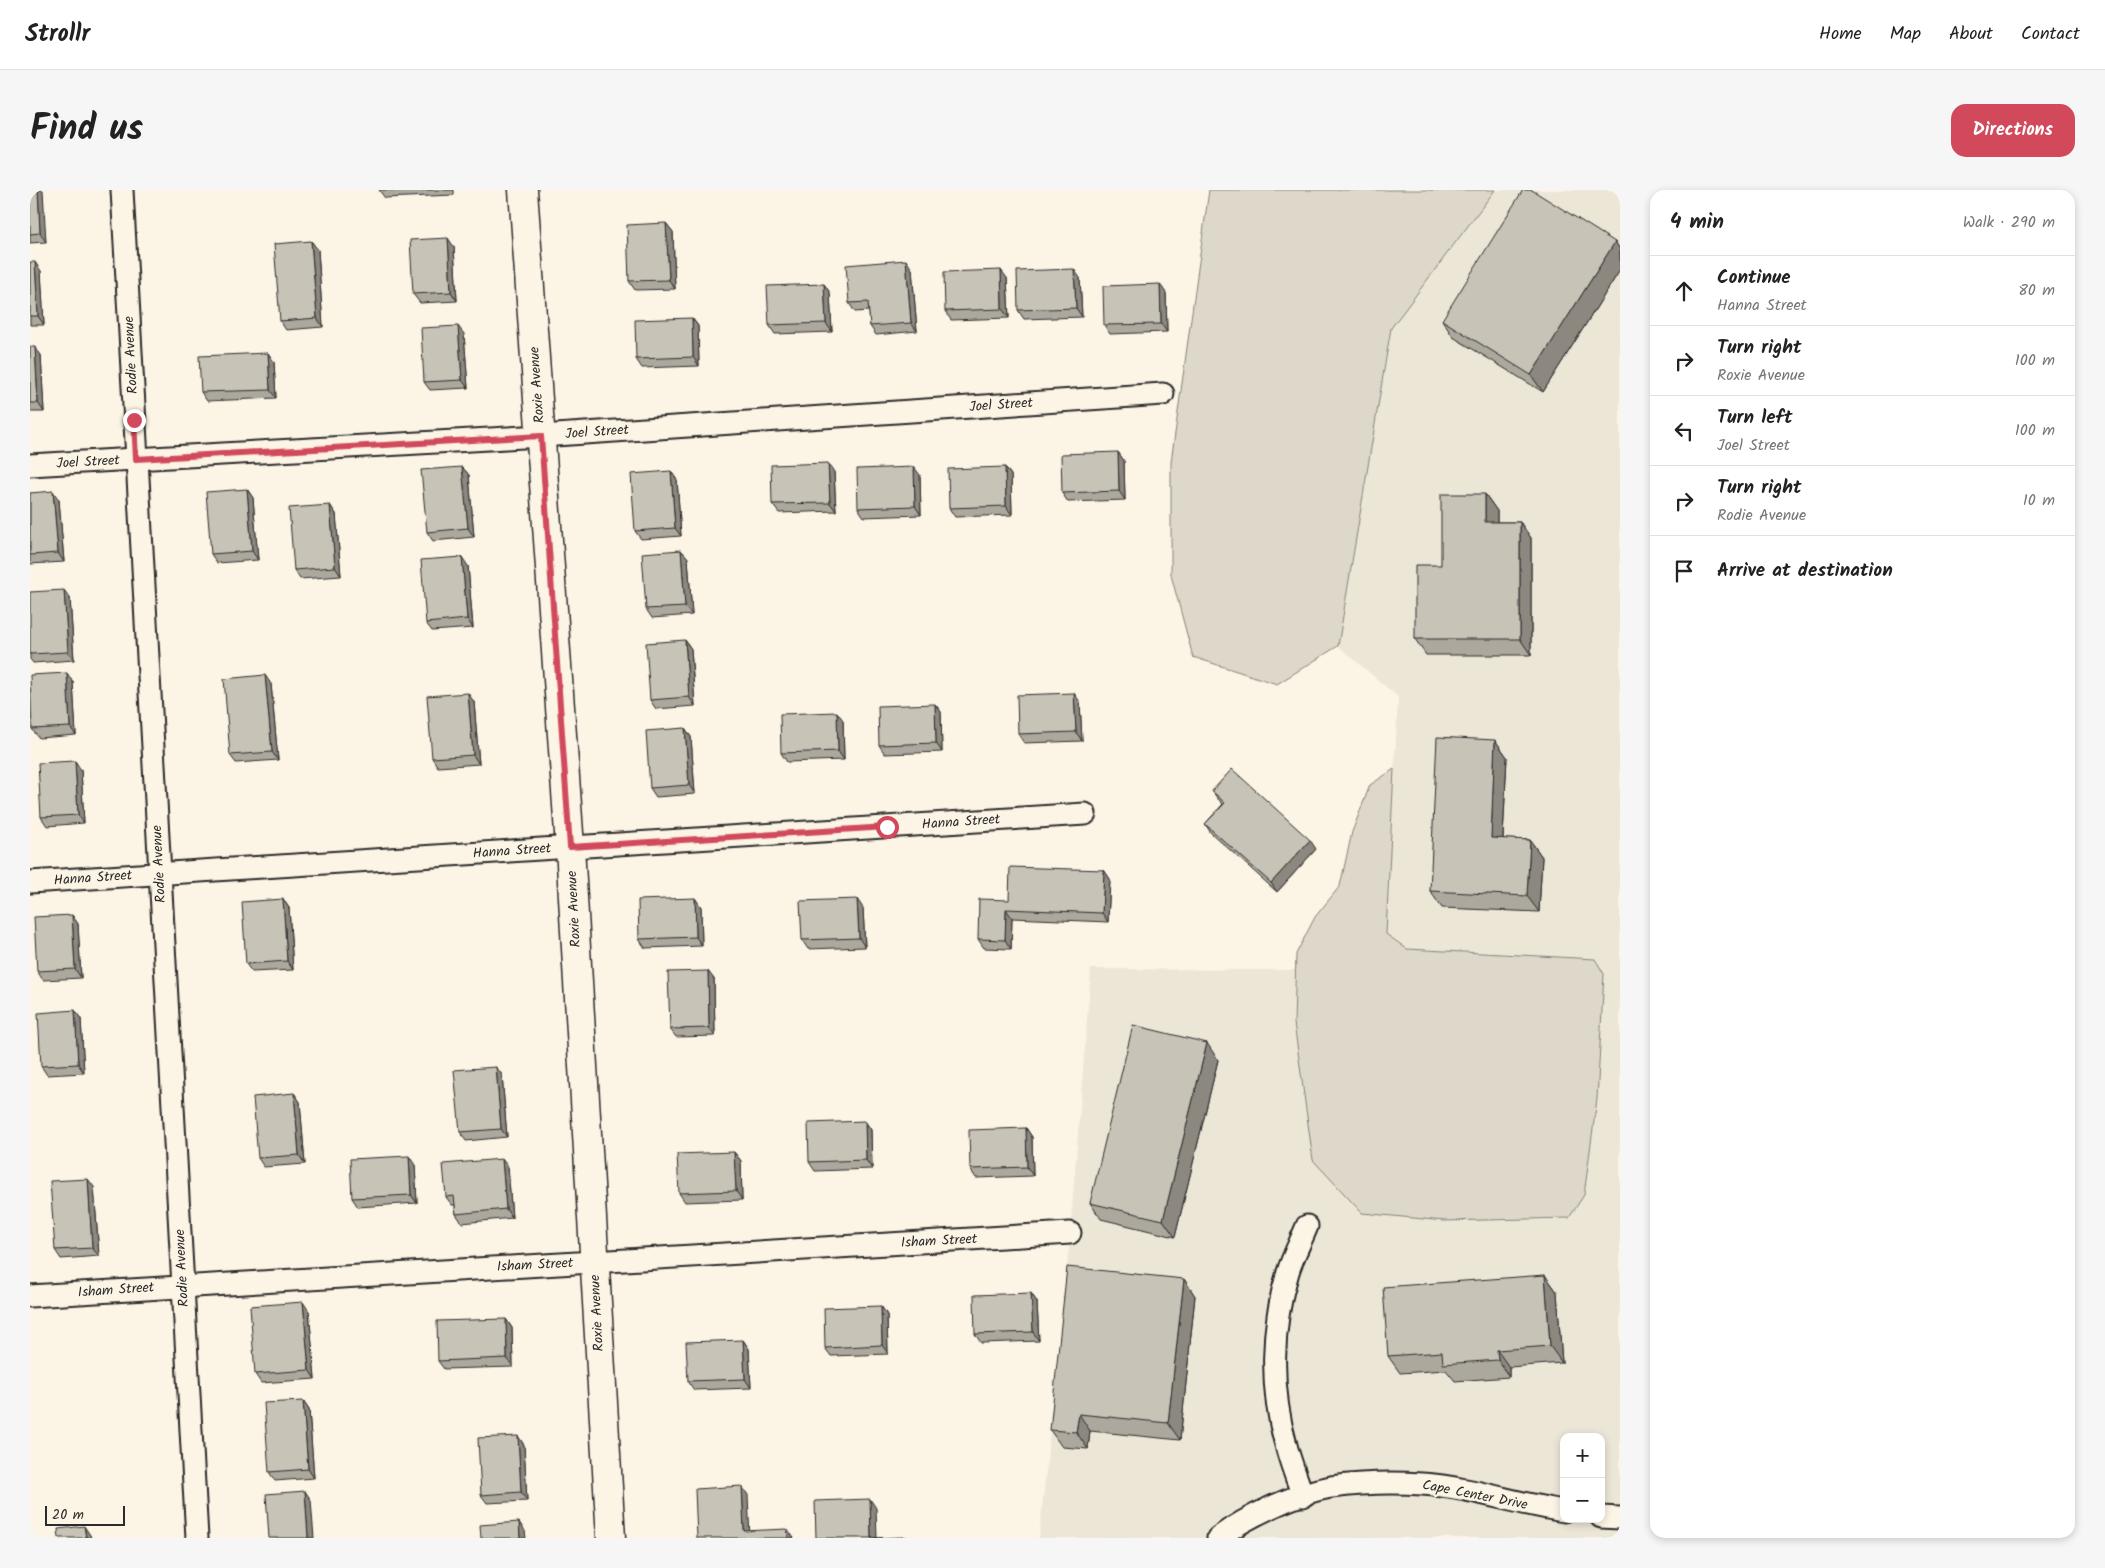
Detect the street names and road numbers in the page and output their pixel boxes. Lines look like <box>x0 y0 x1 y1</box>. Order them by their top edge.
street label: Rodie Avenue <box>118 315 144 395</box>
street label: Roxie Avenue <box>523 345 551 424</box>
street label: Joel Street <box>968 392 1034 418</box>
street label: Joel Street <box>564 419 630 445</box>
street label: Joel Street <box>56 449 121 475</box>
street label: Hanna Street <box>921 808 1002 836</box>
street label: Rodie Avenue <box>146 824 172 904</box>
street label: Hanna Street <box>472 837 553 865</box>
street label: Hanna Street <box>53 864 134 892</box>
street label: Roxie Avenue <box>561 869 587 948</box>
street label: Rodie Avenue <box>169 1228 195 1308</box>
street label: Isham Street <box>900 1228 978 1254</box>
street label: Isham Street <box>496 1252 574 1278</box>
street label: Roxie Avenue <box>584 1273 610 1352</box>
street label: Isham Street <box>77 1276 156 1304</box>
street label: Cape Center Drive <box>1420 1474 1530 1516</box>

